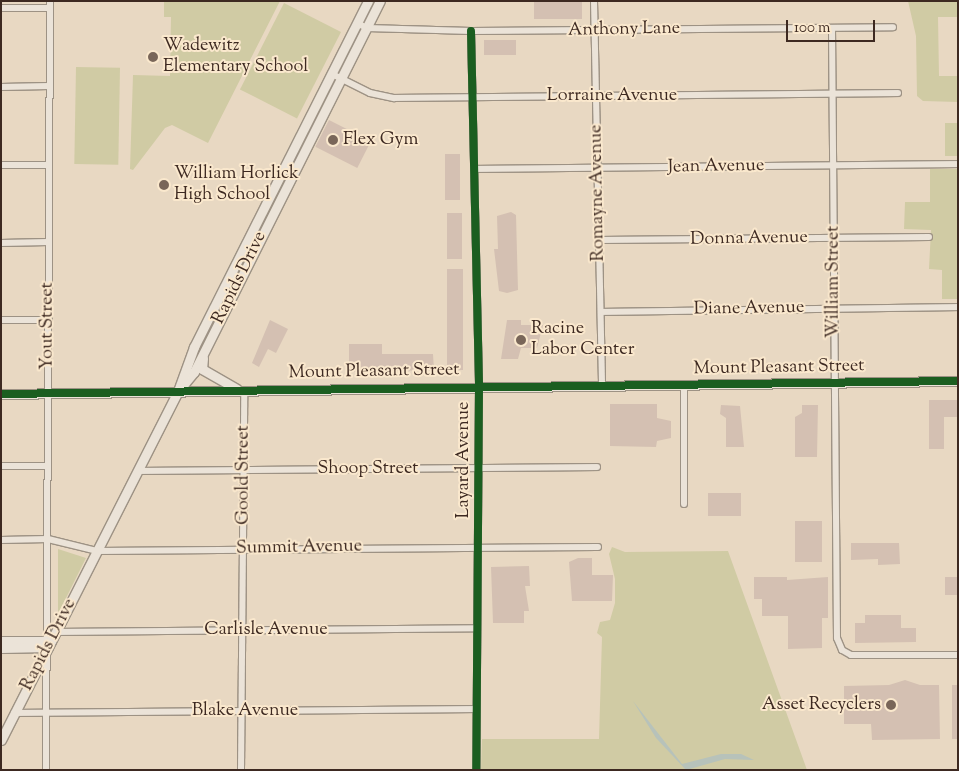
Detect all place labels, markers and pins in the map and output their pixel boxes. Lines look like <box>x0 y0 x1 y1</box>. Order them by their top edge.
place label: Wadewitz Elementary School <box>163 36 308 78</box>
marker: Wadewitz Elementary School <box>147 51 159 63</box>
place label: Flex Gym <box>343 129 418 151</box>
marker: Flex Gym <box>327 134 339 146</box>
place label: William Horlick High School <box>174 164 299 206</box>
marker: William Horlick High School <box>158 179 170 191</box>
place label: Racine Labor Center <box>531 319 634 362</box>
marker: Racine Labor Center <box>515 334 527 346</box>
place label: Asset Recyclers <box>762 694 881 716</box>
marker: Asset Recyclers <box>885 699 897 711</box>

